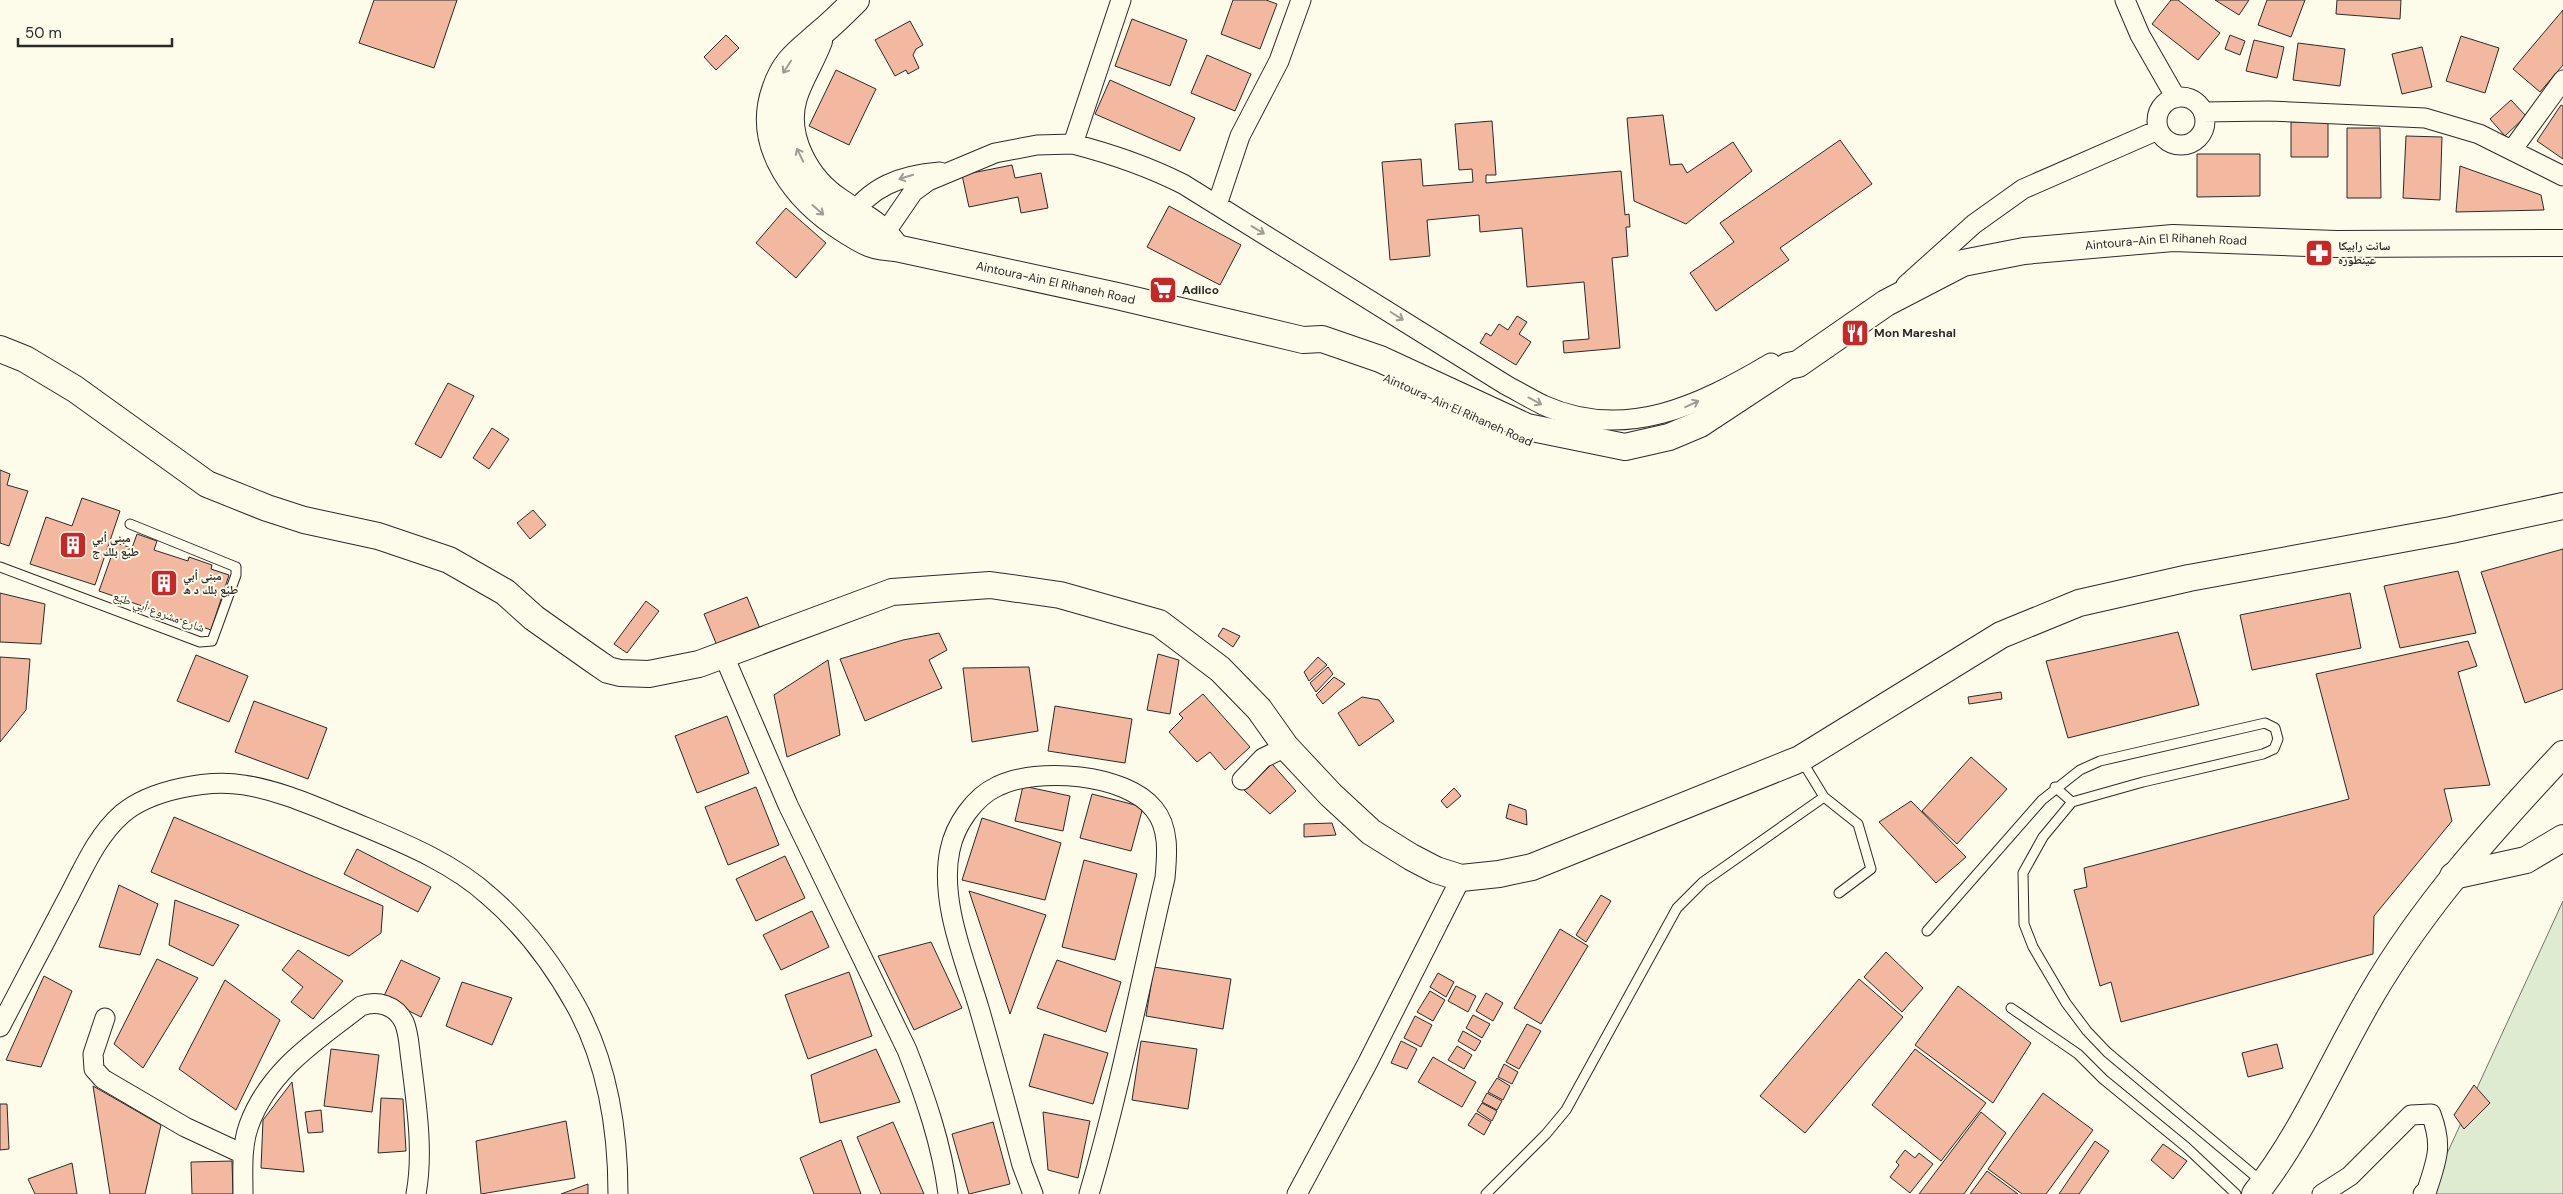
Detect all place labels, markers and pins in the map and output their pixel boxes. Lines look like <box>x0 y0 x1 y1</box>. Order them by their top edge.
pharmacy icon: سانت رابيكا عينطوره <box>2304 238 2334 268</box>
place label: سانت رابيكا عينطوره <box>2338 238 2390 268</box>
supermarket icon: Adilco <box>1148 275 1178 305</box>
place label: Adilco <box>1182 282 1219 298</box>
restaurant icon: Mon Mareshal <box>1840 318 1870 348</box>
place label: Mon Mareshal <box>1874 325 1956 341</box>
building icon: مبنى أبي طيّع بلك ج <box>58 530 88 560</box>
place label: مبنى أبي طيّع بلك ج <box>92 530 139 560</box>
building icon: مبنى أبي طيّع بلك د ه <box>149 568 179 598</box>
place label: مبنى أبي طيّع بلك د ه <box>183 568 238 598</box>

